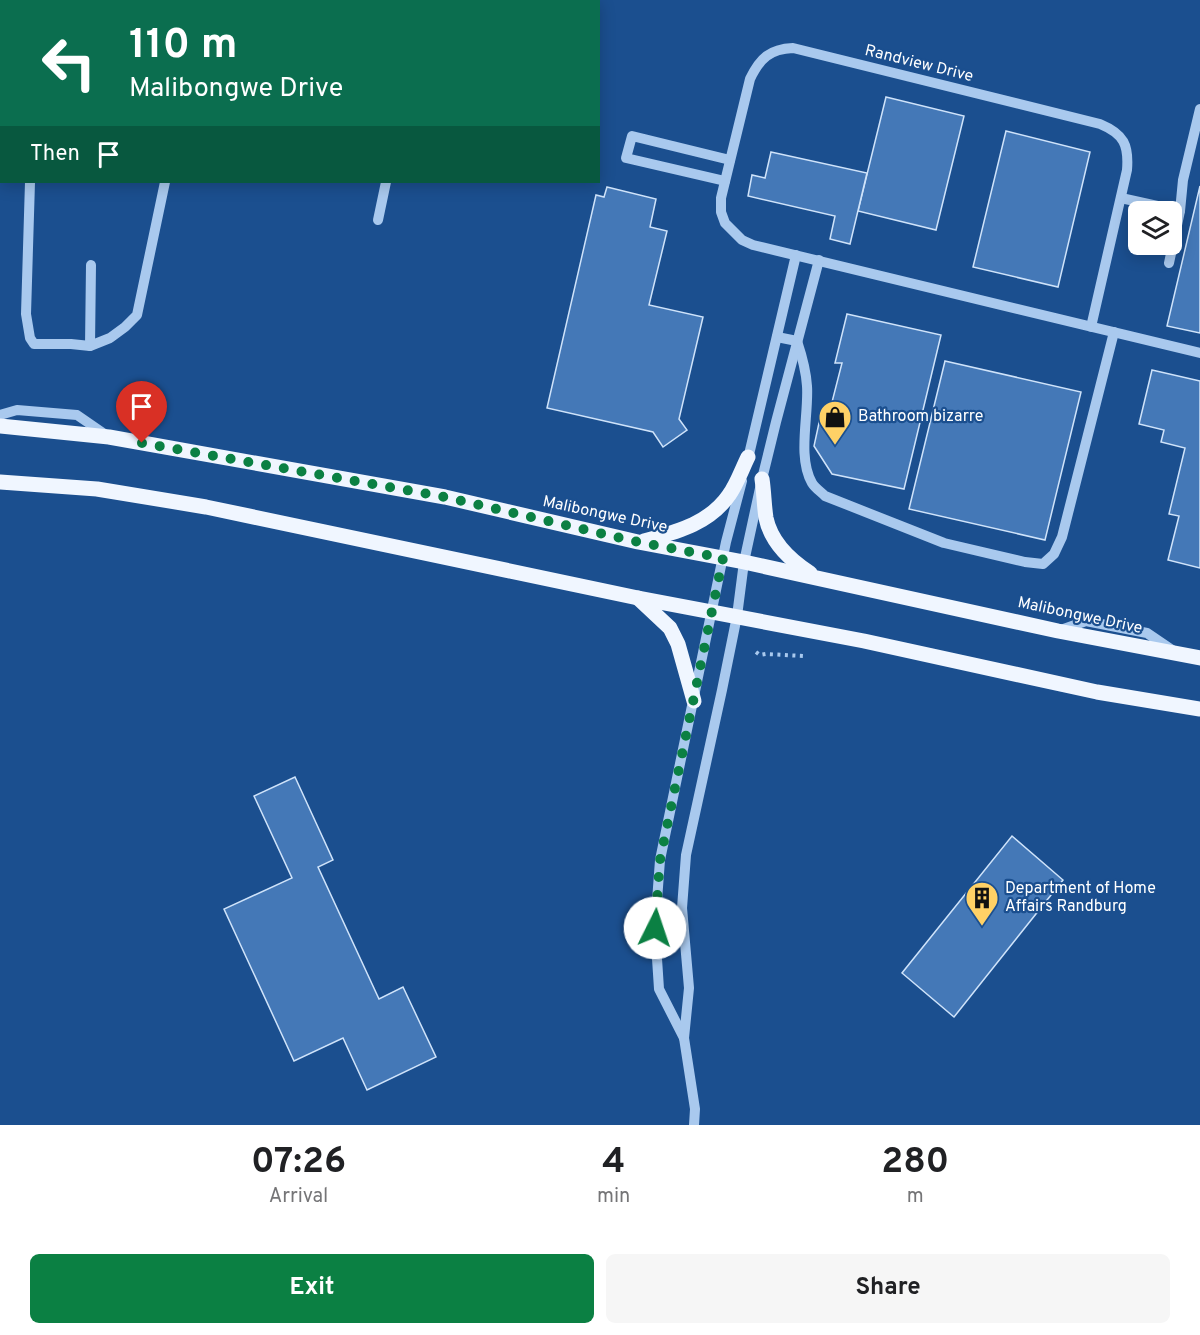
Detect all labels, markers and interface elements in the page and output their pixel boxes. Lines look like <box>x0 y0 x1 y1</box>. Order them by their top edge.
text: 110 m <box>129 20 238 73</box>
icon: left <box>30 24 108 102</box>
street label: Randview Drive <box>863 41 975 87</box>
text: Malibongwe Drive <box>129 72 343 106</box>
icon: arrive <box>92 138 125 171</box>
text: Then <box>30 141 80 168</box>
map controls <box>1128 201 1182 255</box>
button: layers <box>1128 201 1182 255</box>
pin <box>116 381 167 443</box>
icon: arrive <box>125 390 158 423</box>
shop icon: Bathroom bizarre <box>817 399 853 446</box>
place label: Bathroom bizarre <box>858 407 983 427</box>
street label: Malibongwe Drive <box>541 492 669 538</box>
street label: Malibongwe Drive <box>1016 593 1144 639</box>
place label: Department of Home Affairs Randburg <box>1005 879 1156 917</box>
building icon: Department of Home Affairs Randburg <box>964 880 1000 927</box>
position arrow <box>623 896 687 960</box>
text: 07:26 <box>251 1140 346 1186</box>
text: 4 <box>602 1140 625 1186</box>
text: 280 <box>881 1140 949 1186</box>
text: Arrival <box>269 1184 328 1210</box>
text: min <box>597 1184 630 1210</box>
text: m <box>907 1184 924 1210</box>
button: Exit <box>30 1254 594 1323</box>
button: Share <box>606 1254 1170 1323</box>

